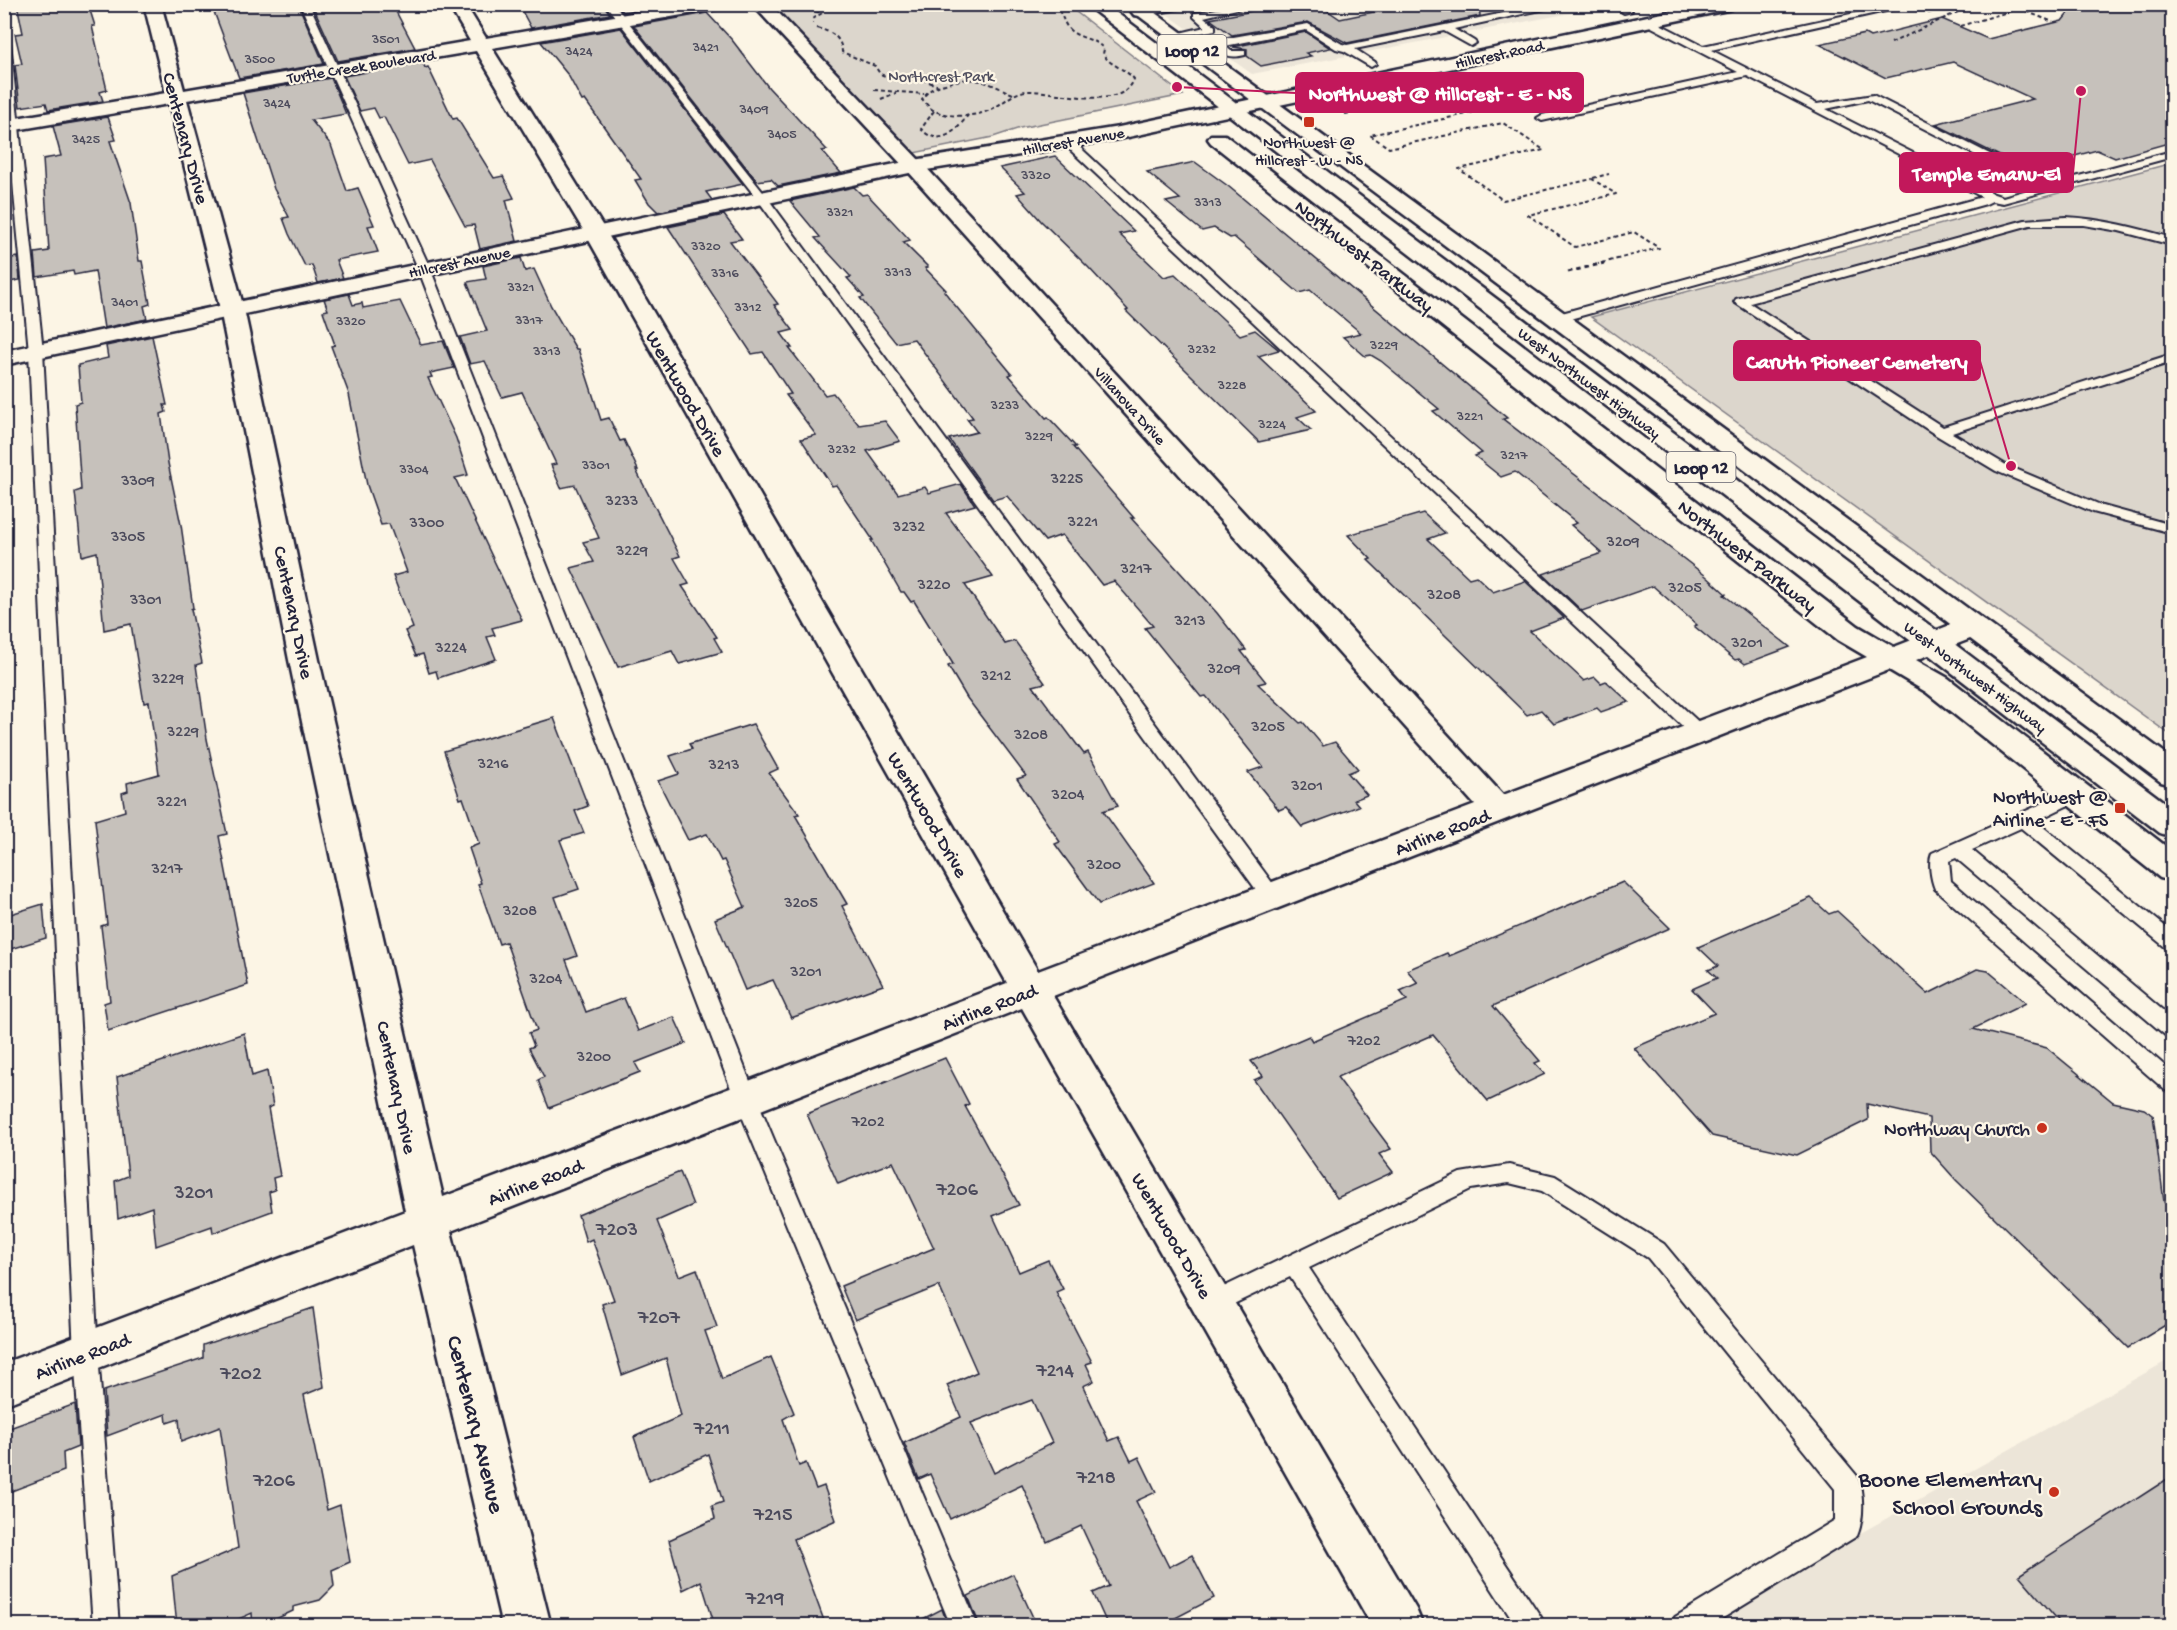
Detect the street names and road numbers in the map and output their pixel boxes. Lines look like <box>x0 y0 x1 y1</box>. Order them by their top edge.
road number: Loop 12 <box>1158 35 1226 65</box>
street label: Hillcrest Road <box>1454 37 1547 75</box>
street label: Turtle Creek Boulevard <box>285 47 439 90</box>
street label: Centenary Drive <box>155 71 212 208</box>
street label: Hillcrest Avenue <box>1021 125 1127 162</box>
street label: Northwest Parkway <box>1289 196 1437 319</box>
street label: Hillcrest Avenue <box>407 244 513 284</box>
street label: West Northwest Highway <box>1513 325 1663 445</box>
street label: Wentwood Drive <box>639 328 730 462</box>
street label: Villanova Drive <box>1088 364 1169 451</box>
road number: Loop 12 <box>1666 452 1736 482</box>
street label: Northwest Parkway <box>1672 496 1820 619</box>
street label: Centenary Drive <box>266 544 317 682</box>
street label: West Northwest Highway <box>1899 619 2049 739</box>
street label: Wentwood Drive <box>881 749 972 883</box>
street label: Airline Road <box>1392 805 1496 863</box>
street label: Airline Road <box>939 980 1043 1038</box>
street label: Centenary Drive <box>369 1019 420 1157</box>
street label: Airline Road <box>485 1155 589 1213</box>
street label: Wentwood Drive <box>1125 1170 1216 1304</box>
street label: Airline Road <box>32 1329 136 1387</box>
street label: Centenary Avenue <box>438 1333 510 1517</box>

